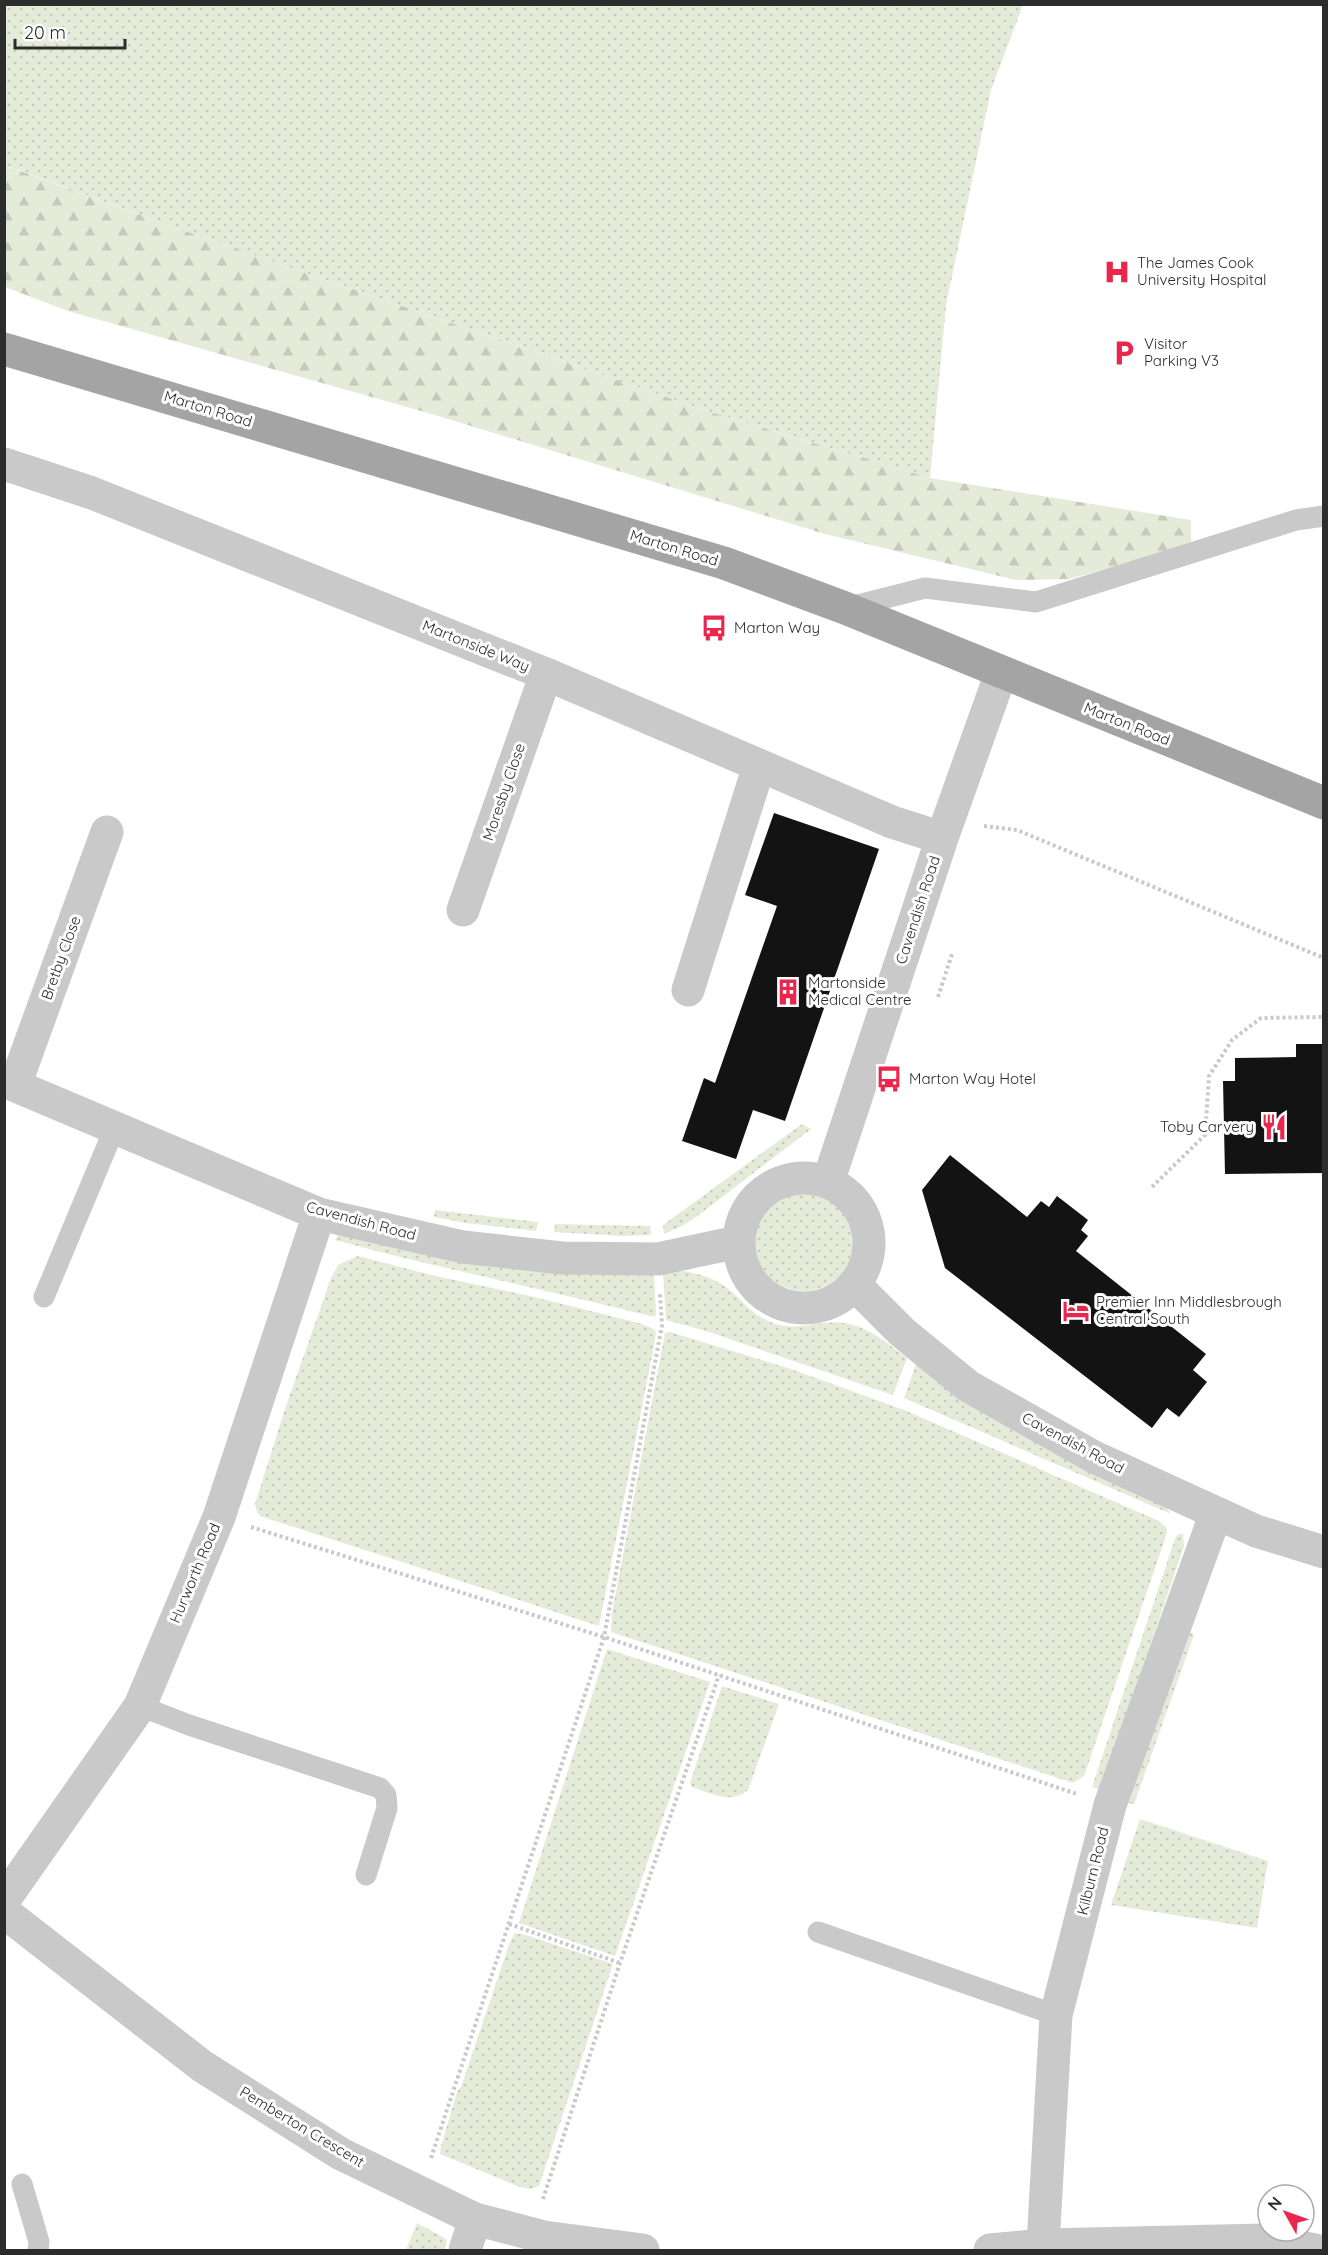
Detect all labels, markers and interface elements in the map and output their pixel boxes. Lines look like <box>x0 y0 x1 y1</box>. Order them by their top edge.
scale bar <box>15 12 124 50</box>
text: 20 m <box>24 21 66 44</box>
place label: The James Cook University Hospital <box>1137 253 1266 289</box>
hospital icon: The James Cook University Hospital <box>1102 257 1132 287</box>
place label: Visitor Parking V3 <box>1144 334 1219 370</box>
parking icon: Visitor Parking V3 <box>1109 338 1139 368</box>
street label: Marton Road <box>162 386 255 431</box>
street label: Marton Road <box>628 525 721 570</box>
bus stop icon: Marton Way <box>699 613 729 643</box>
street label: Martonside Way <box>420 615 533 676</box>
place label: Marton Way <box>734 618 820 637</box>
street label: Marton Road <box>1081 698 1173 749</box>
street label: Moresby Close <box>478 741 529 843</box>
street label: Cavendish Road <box>891 853 944 966</box>
street label: Bretby Close <box>37 913 85 1002</box>
place label: Martonside Medical Centre <box>808 973 912 1009</box>
building icon: Martonside Medical Centre <box>773 977 803 1007</box>
bus stop icon: Marton Way Hotel <box>874 1064 904 1094</box>
place label: Marton Way Hotel <box>909 1069 1036 1088</box>
restaurant icon: Toby Carvery <box>1259 1112 1289 1142</box>
place label: Toby Carvery <box>1160 1117 1254 1136</box>
street label: Cavendish Road <box>304 1197 418 1244</box>
place label: Premier Inn Middlesbrough Central South <box>1096 1292 1282 1328</box>
hotel icon: Premier Inn Middlesbrough Central South <box>1061 1296 1091 1326</box>
street label: Cavendish Road <box>1019 1408 1128 1477</box>
street label: Hurworth Road <box>165 1520 224 1626</box>
street label: Kilburn Road <box>1072 1825 1113 1917</box>
street label: Pemberton Crescent <box>237 2082 368 2171</box>
north arrow <box>1256 2183 1316 2243</box>
text: N <box>1263 2192 1286 2214</box>

